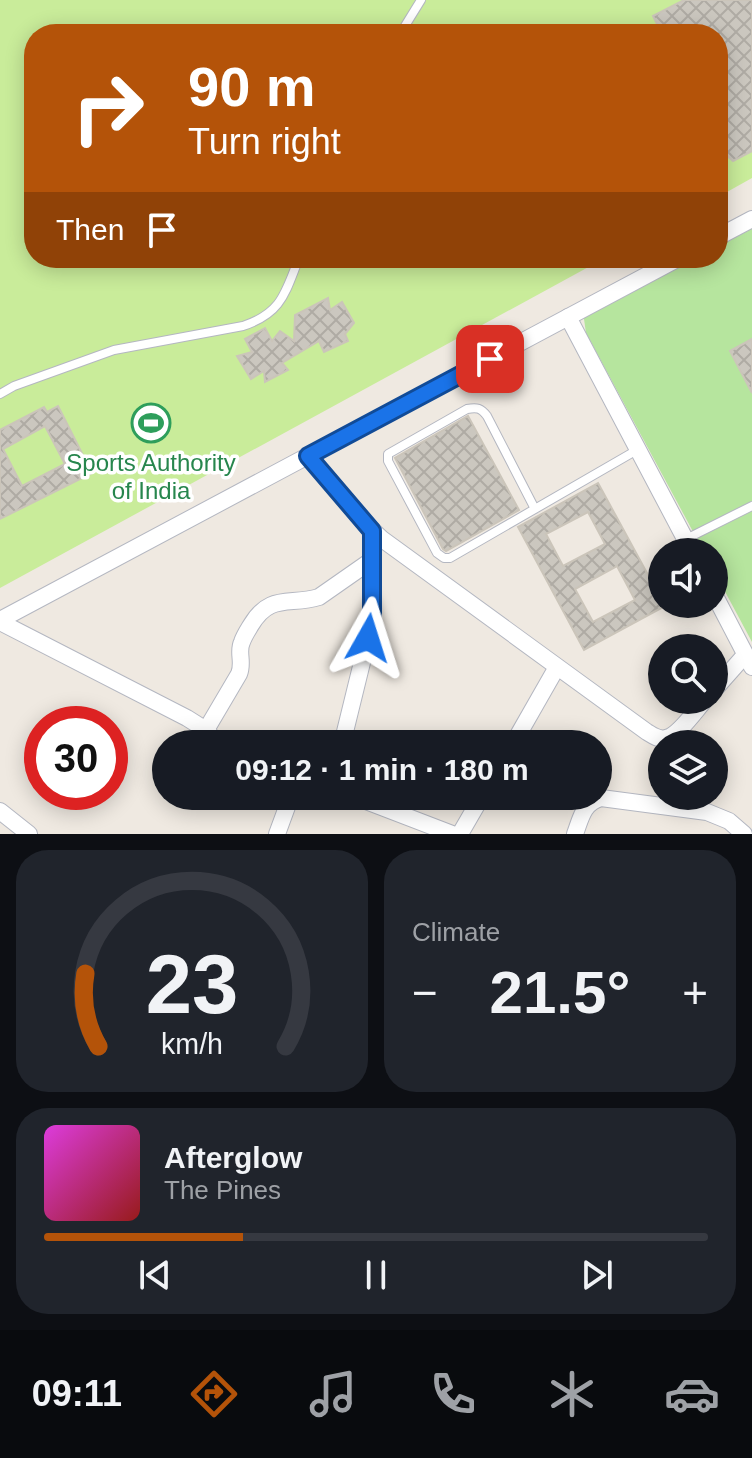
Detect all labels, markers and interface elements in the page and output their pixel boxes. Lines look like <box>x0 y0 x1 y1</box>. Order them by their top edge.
text: 90 m <box>188 55 316 118</box>
icon: right <box>56 56 160 160</box>
text: Turn right <box>188 121 341 162</box>
icon: arrive <box>140 208 184 252</box>
text: Then <box>56 213 124 246</box>
pin <box>456 325 524 393</box>
icon: arrive <box>468 337 512 381</box>
sports icon: Sports Authority of India <box>130 402 172 444</box>
place label: Sports Authority of India <box>66 449 236 504</box>
map controls <box>648 538 728 810</box>
button: sound <box>648 538 728 618</box>
position arrow <box>326 596 410 680</box>
button: search <box>648 634 728 714</box>
speed limit sign: 30 <box>24 706 128 810</box>
button: layers <box>648 730 728 810</box>
text: 09:12 · 1 min · 180 m <box>235 753 529 786</box>
text: Climate <box>412 917 500 947</box>
text: 23 <box>146 938 238 1031</box>
text: 21.5° <box>490 959 630 1026</box>
text: − <box>412 968 438 1017</box>
text: + <box>682 968 708 1017</box>
text: km/h <box>161 1028 223 1060</box>
text: Afterglow <box>164 1141 302 1174</box>
text: The Pines <box>164 1175 281 1205</box>
icon: previous <box>133 1253 177 1297</box>
icon: pause <box>354 1253 398 1297</box>
icon: next <box>575 1253 619 1297</box>
icon: directions <box>186 1366 242 1422</box>
icon: music <box>305 1366 361 1422</box>
icon: phone <box>425 1366 481 1422</box>
icon: climate <box>544 1366 600 1422</box>
icon: car <box>664 1366 720 1422</box>
text: 09:11 <box>32 1373 122 1414</box>

